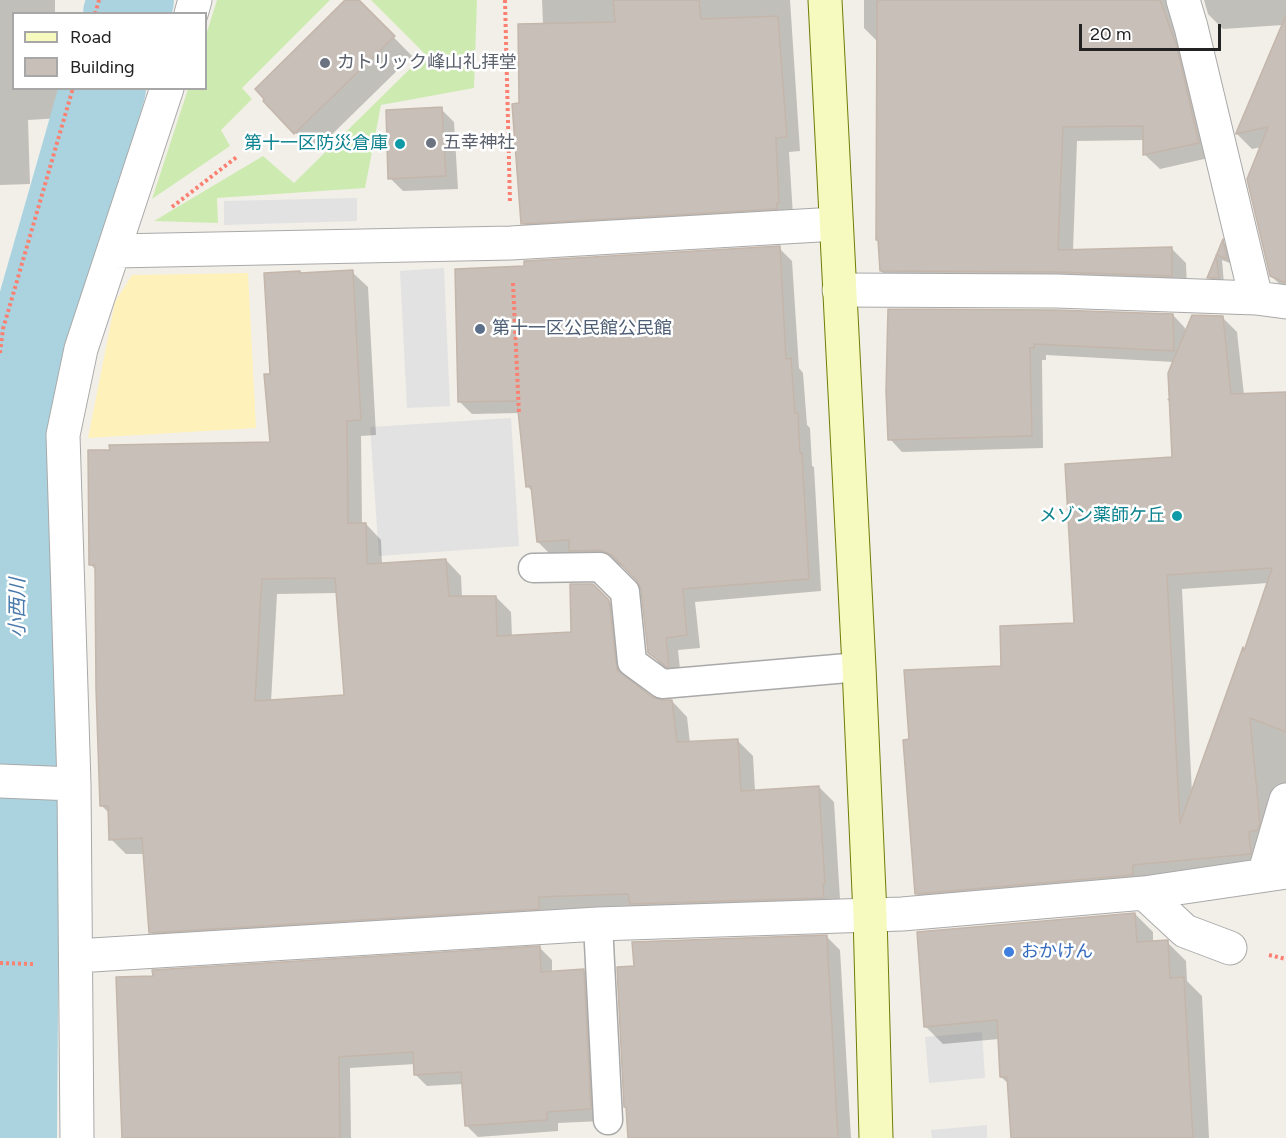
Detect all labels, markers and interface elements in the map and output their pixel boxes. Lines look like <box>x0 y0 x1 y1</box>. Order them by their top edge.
legend <box>12 12 207 90</box>
scale bar <box>1082 12 1224 50</box>
text: 20 m <box>1090 23 1131 45</box>
text: Road <box>70 26 111 48</box>
place label: カトリック峰山礼拝堂 <box>337 52 517 74</box>
text: Building <box>70 56 135 78</box>
marker: カトリック峰山礼拝堂 <box>318 56 332 70</box>
place label: 五幸神社 <box>443 132 515 154</box>
place label: 第十一区防災倉庫 <box>244 133 388 155</box>
marker: 五幸神社 <box>424 136 438 150</box>
marker: 第十一区防災倉庫 <box>393 137 407 151</box>
place label: 第十一区公民館公民館 <box>492 318 672 340</box>
marker: 第十一区公民館公民館 <box>473 322 487 336</box>
place label: メゾン薬師ケ丘 <box>1039 505 1165 527</box>
marker: メゾン薬師ケ丘 <box>1170 509 1184 523</box>
water label: 小西川 <box>6 578 30 638</box>
place label: おかけん <box>1021 941 1093 963</box>
marker: おかけん <box>1002 945 1016 959</box>

